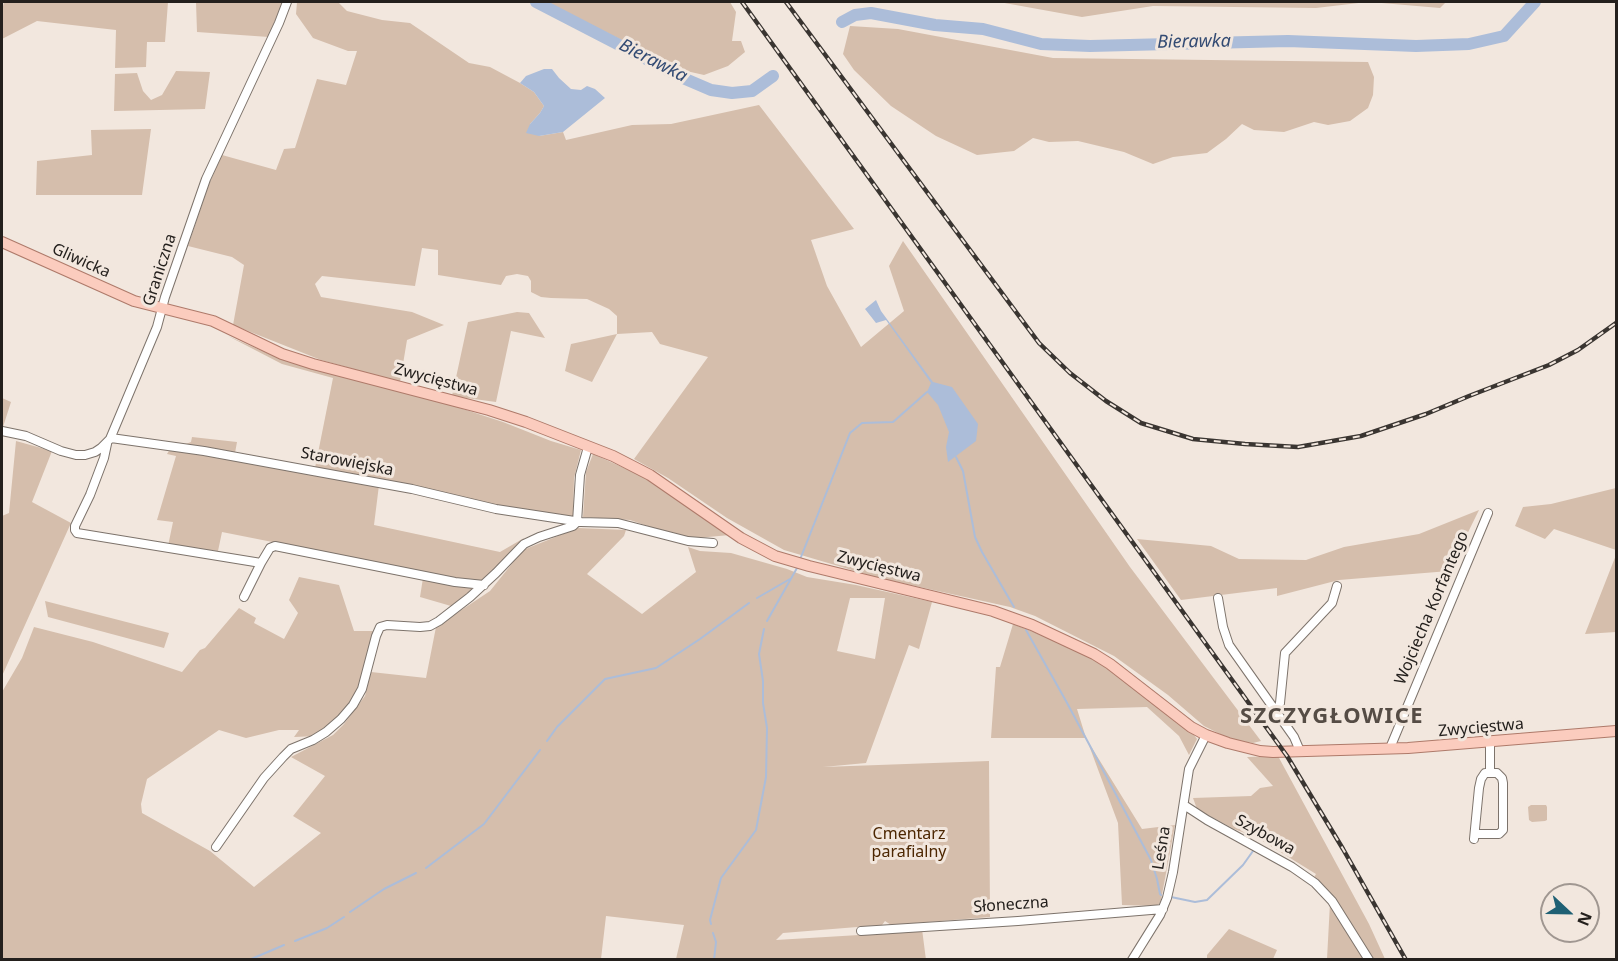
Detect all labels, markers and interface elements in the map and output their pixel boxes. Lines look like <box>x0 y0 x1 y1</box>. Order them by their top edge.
water label: Bierawka <box>1157 31 1231 53</box>
water label: Bierawka <box>615 35 691 87</box>
street label: Graniczna <box>139 231 181 309</box>
street label: Gliwicka <box>49 240 113 282</box>
street label: Zwycięstwa <box>392 360 480 400</box>
street label: Starowiejska <box>299 444 395 480</box>
street label: Wojciecha Korfantego <box>1391 528 1473 688</box>
street label: Zwycięstwa <box>835 547 923 587</box>
district label: SZCZYGŁOWICE <box>1240 704 1424 730</box>
street label: Zwycięstwa <box>1437 715 1525 741</box>
street label: Szybowa <box>1232 811 1298 859</box>
park label: Cmentarz parafialny <box>872 824 946 862</box>
street label: Leśna <box>1149 825 1175 871</box>
north arrow <box>1540 883 1600 943</box>
street label: Słoneczna <box>973 893 1049 917</box>
text: N <box>1572 909 1597 929</box>

